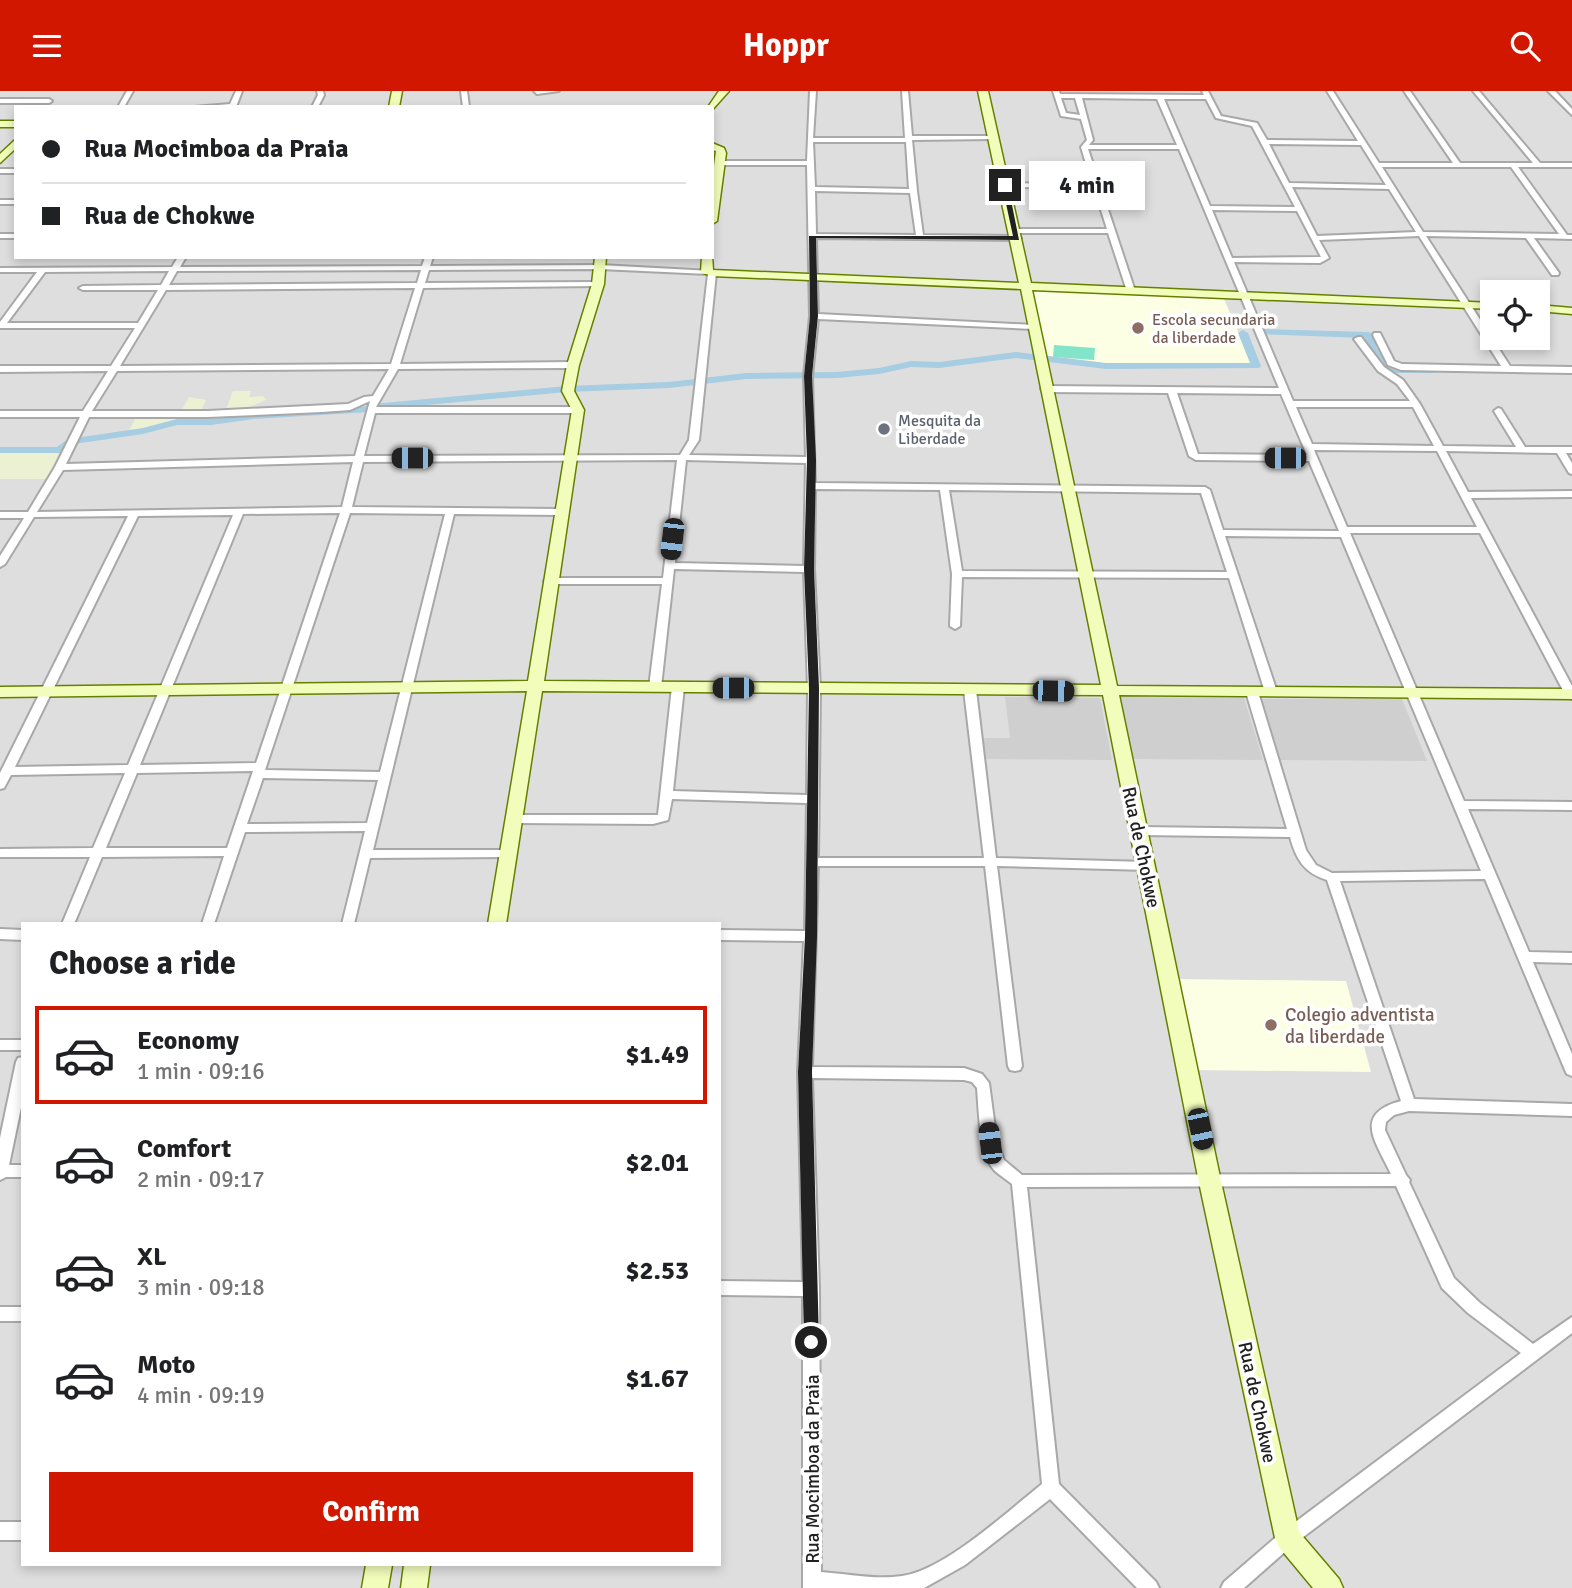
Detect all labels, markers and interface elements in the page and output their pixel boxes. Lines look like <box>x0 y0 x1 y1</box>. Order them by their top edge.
text: Hoppr <box>743 26 829 65</box>
icon: menu <box>28 27 66 65</box>
icon: search <box>1506 27 1544 65</box>
text: Rua Mocimboa da Praia <box>84 133 349 165</box>
callout: 4 min <box>1030 161 1145 210</box>
route end <box>989 169 1021 201</box>
text: 4 min <box>1059 171 1115 200</box>
text: Rua de Chokwe <box>84 200 255 232</box>
map controls <box>1480 280 1550 350</box>
button: locate <box>1480 280 1550 350</box>
place label: Escola secundaria da liberdade <box>1152 310 1275 348</box>
marker: Escola secundaria da liberdade <box>1130 320 1146 336</box>
place label: Mesquita da Liberdade <box>898 411 981 449</box>
marker: Mesquita da Liberdade <box>876 421 892 437</box>
car <box>392 448 434 469</box>
car <box>1265 448 1307 469</box>
car <box>660 517 685 561</box>
car <box>713 678 755 699</box>
car <box>1032 680 1075 702</box>
street label: Rua de Chokwe <box>1116 784 1166 910</box>
text: Choose a ride <box>49 944 236 983</box>
place label: Colegio adventista da liberdade <box>1285 1003 1435 1049</box>
marker: Colegio adventista da liberdade <box>1263 1017 1279 1033</box>
icon: car <box>53 1024 116 1087</box>
text: Economy <box>137 1025 239 1057</box>
text: $1.49 <box>625 1039 689 1071</box>
text: 1 min · 09:16 <box>137 1057 265 1086</box>
car <box>1186 1106 1215 1152</box>
car <box>978 1121 1003 1165</box>
icon: car <box>53 1132 116 1195</box>
text: Comfort <box>137 1133 231 1165</box>
text: $2.01 <box>625 1147 689 1179</box>
text: 2 min · 09:17 <box>137 1165 265 1194</box>
icon: car <box>53 1240 116 1303</box>
text: XL <box>137 1241 167 1273</box>
text: $2.53 <box>625 1255 689 1287</box>
text: 3 min · 09:18 <box>137 1273 265 1302</box>
route start <box>795 1326 827 1358</box>
street label: Rua de Chokwe <box>1232 1339 1282 1465</box>
icon: car <box>53 1348 116 1411</box>
text: Moto <box>137 1349 195 1381</box>
text: $1.67 <box>625 1363 689 1395</box>
street label: Rua Mocimboa da Praia <box>801 1374 825 1564</box>
text: 4 min · 09:19 <box>137 1381 265 1410</box>
button: Confirm <box>49 1472 693 1552</box>

